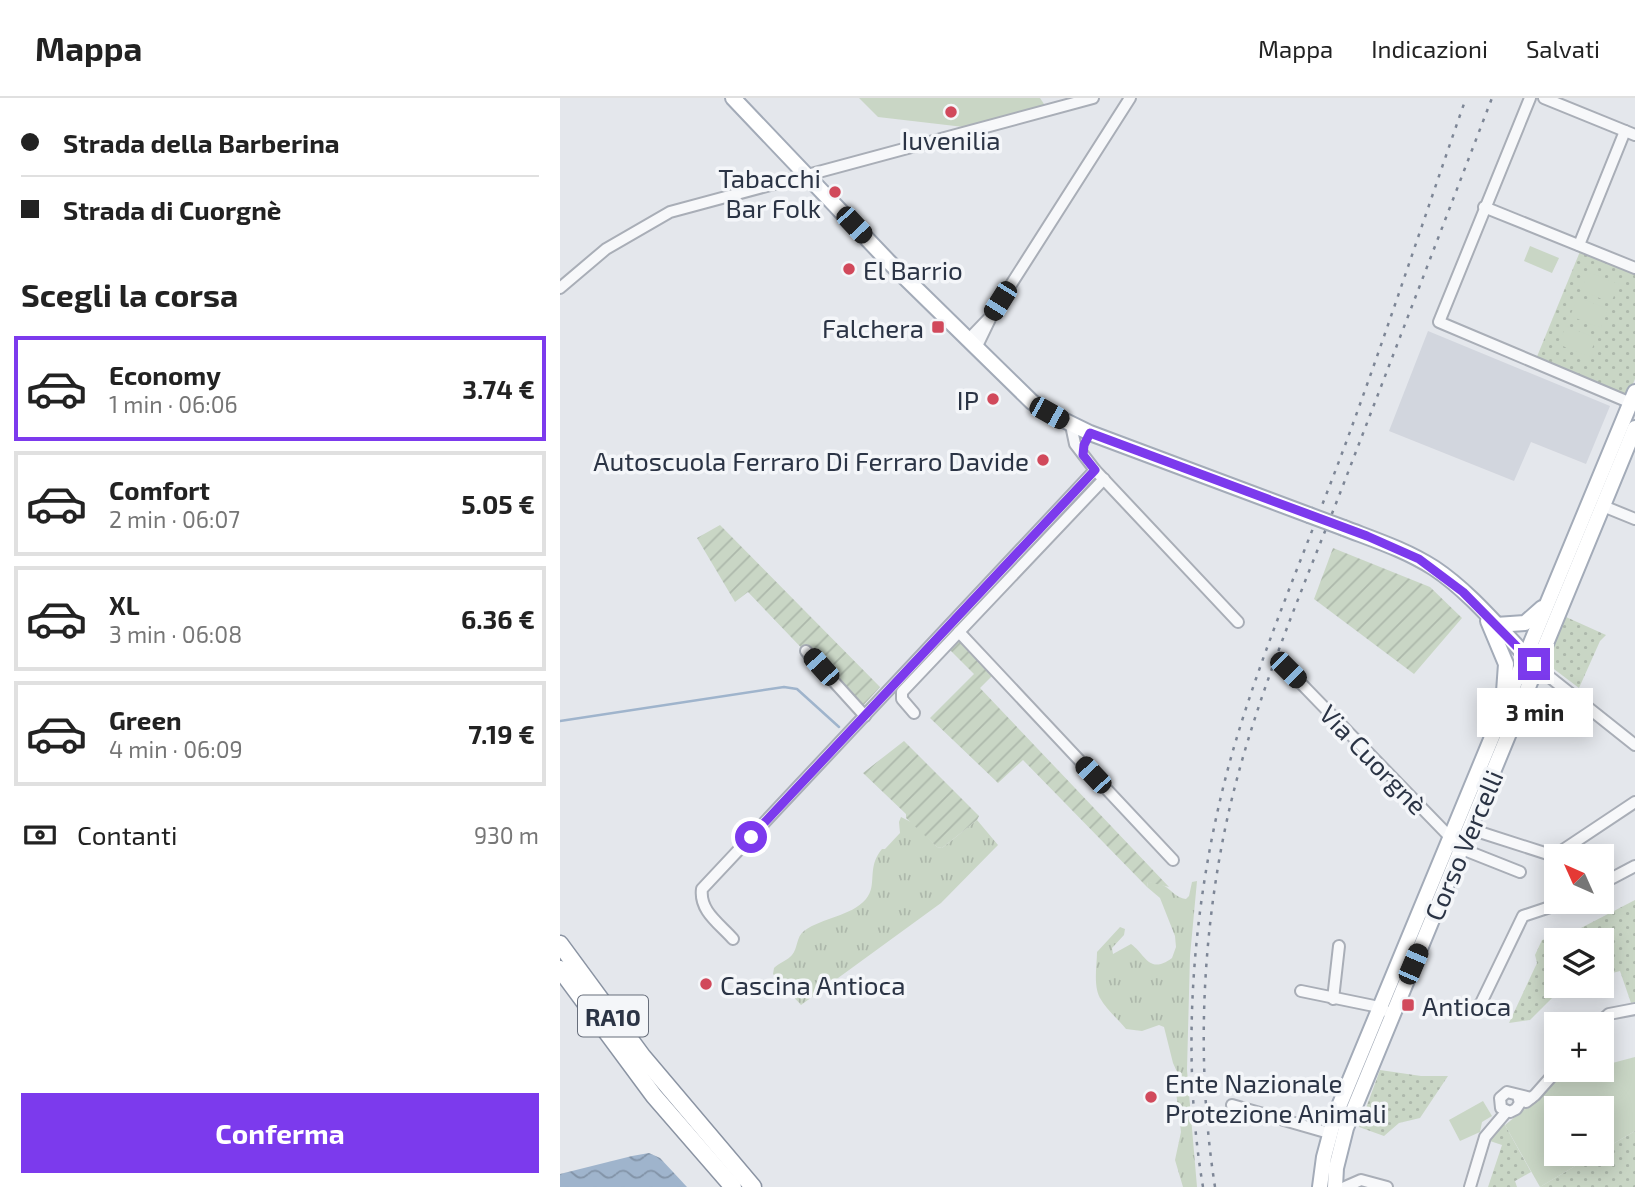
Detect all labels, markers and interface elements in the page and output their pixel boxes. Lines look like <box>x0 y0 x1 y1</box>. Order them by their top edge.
text: Mappa <box>35 28 142 68</box>
text: Mappa <box>1258 34 1333 63</box>
text: Indicazioni <box>1371 34 1488 63</box>
text: Salvati <box>1526 34 1600 63</box>
marker: Iuvenilia <box>943 104 959 120</box>
place label: Iuvenilia <box>901 124 1001 155</box>
text: Strada della Barberina <box>63 127 340 158</box>
place label: Tabacchi Bar Folk <box>718 162 821 223</box>
marker: Tabacchi Bar Folk <box>827 184 843 200</box>
text: Strada di Cuorgnè <box>63 194 281 225</box>
car <box>832 202 877 248</box>
place label: El Barrio <box>863 254 963 285</box>
marker: El Barrio <box>841 261 857 277</box>
text: Scegli la corsa <box>21 275 238 313</box>
car <box>980 278 1021 324</box>
place label: Falchera <box>822 312 924 343</box>
marker: Falchera <box>930 319 946 335</box>
icon: car <box>25 357 88 420</box>
text: Economy <box>109 359 221 390</box>
text: 3.74 € <box>462 373 535 404</box>
place label: IP <box>957 384 979 415</box>
text: 1 min · 06:06 <box>109 390 238 418</box>
marker: IP <box>985 391 1001 407</box>
car <box>1026 394 1073 432</box>
place label: Autoscuola Ferraro Di Ferraro Davide <box>593 445 1029 476</box>
marker: Autoscuola Ferraro Di Ferraro Davide <box>1035 452 1051 468</box>
icon: car <box>25 472 88 535</box>
text: Comfort <box>109 474 210 505</box>
text: 5.05 € <box>461 488 535 519</box>
text: 2 min · 06:07 <box>109 505 240 533</box>
icon: car <box>25 587 88 650</box>
text: XL <box>109 589 140 620</box>
text: 6.36 € <box>461 603 535 634</box>
text: 3 min · 06:08 <box>109 620 242 648</box>
car <box>800 644 843 690</box>
car <box>1266 648 1311 692</box>
route end <box>1518 648 1550 680</box>
callout: 3 min <box>1476 688 1592 738</box>
street label: Via Cuorgnè <box>1314 698 1434 820</box>
text: 3 min <box>1506 698 1564 726</box>
icon: car <box>25 702 88 765</box>
text: Green <box>109 704 182 735</box>
text: 7.19 € <box>468 718 535 749</box>
text: 4 min · 06:09 <box>109 735 243 763</box>
car <box>1071 752 1116 798</box>
street label: Corso Vercelli <box>1417 765 1509 925</box>
icon: cash <box>21 816 59 854</box>
text: Contanti <box>77 819 177 850</box>
text: 930 m <box>474 821 539 849</box>
route start <box>735 821 767 853</box>
north arrow <box>1544 844 1614 914</box>
map controls <box>1544 844 1614 1166</box>
button: layers <box>1544 928 1614 998</box>
car <box>1396 941 1431 987</box>
place label: Cascina Antioca <box>720 969 905 1000</box>
marker: Cascina Antioca <box>698 976 714 992</box>
place label: Antioca <box>1422 990 1511 1021</box>
road number: RA10 <box>578 996 648 1036</box>
marker: Antioca <box>1400 997 1416 1013</box>
button: + <box>1544 1012 1614 1082</box>
place label: Ente Nazionale Protezione Animali <box>1165 1067 1387 1128</box>
marker: Ente Nazionale Protezione Animali <box>1143 1089 1159 1105</box>
button: Conferma <box>21 1093 539 1173</box>
button: − <box>1544 1096 1614 1166</box>

